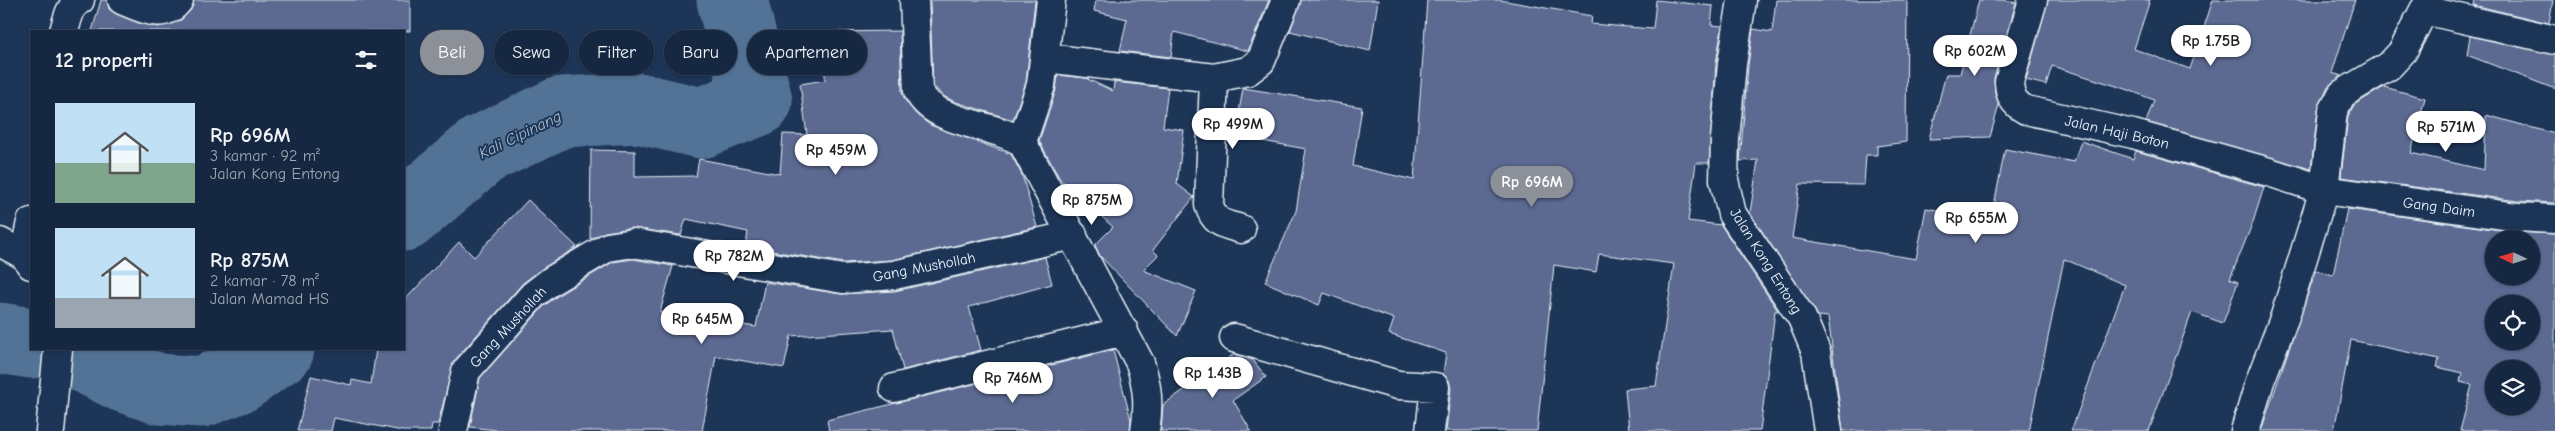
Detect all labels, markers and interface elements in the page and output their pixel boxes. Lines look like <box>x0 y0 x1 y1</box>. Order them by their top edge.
pin: Rp 1.75B <box>2159 24 2263 67</box>
chip: Beli <box>420 30 484 75</box>
chip: Sewa <box>494 30 569 75</box>
chip: Filter <box>579 30 654 75</box>
chip: Baru <box>664 30 737 75</box>
chip: Apartemen <box>747 30 867 75</box>
text: Rp 1.75B <box>2182 32 2240 50</box>
pin: Rp 602M <box>1929 34 2021 77</box>
text: Rp 602M <box>1944 42 2006 60</box>
icon: filters <box>352 46 380 74</box>
text: 12 properti <box>55 48 153 72</box>
water label: Kali Cipinang <box>476 107 564 163</box>
pin: Rp 499M <box>1187 108 1279 150</box>
pin: Rp 571M <box>2400 110 2492 153</box>
street label: Jalan Haji Boton <box>2063 111 2171 153</box>
text: Rp 499M <box>1203 115 1263 133</box>
text: Rp 571M <box>2417 118 2475 136</box>
icon: home <box>95 123 155 183</box>
text: Rp 696M <box>210 123 291 147</box>
pin: Rp 459M <box>790 134 882 176</box>
text: Rp 459M <box>806 141 866 159</box>
text: 3 kamar · 92 m² <box>210 147 320 165</box>
text: Jalan Kong Entong <box>210 165 340 183</box>
pin: Rp 696M <box>1486 166 1578 208</box>
text: Rp 696M <box>1501 173 1563 191</box>
pin: Rp 875M <box>1046 184 1138 226</box>
text: Rp 875M <box>1062 191 1122 209</box>
street label: Gang Daim <box>2402 193 2476 221</box>
pin: Rp 655M <box>1930 202 2022 244</box>
street label: Jalan Kong Entong <box>1726 205 1806 317</box>
text: Rp 655M <box>1945 209 2007 227</box>
north arrow <box>2485 230 2540 285</box>
map controls <box>2485 230 2540 415</box>
pin: Rp 782M <box>688 240 780 282</box>
text: Rp 782M <box>704 247 764 265</box>
icon: home <box>95 248 155 308</box>
text: Rp 875M <box>210 248 289 272</box>
street label: Gang Mushollah <box>871 248 977 286</box>
text: 2 kamar · 78 m² <box>210 272 319 290</box>
street label: Gang Mushollah <box>466 283 550 371</box>
text: Jalan Mamad HS <box>210 290 329 308</box>
button: locate <box>2485 295 2540 350</box>
pin: Rp 645M <box>656 302 748 345</box>
text: Rp 645M <box>672 310 732 328</box>
pin: Rp 1.43B <box>1161 356 1265 399</box>
button: layers <box>2485 360 2540 415</box>
pin: Rp 746M <box>967 362 1059 404</box>
text: Rp 1.43B <box>1184 364 1242 382</box>
text: Rp 746M <box>984 369 1042 387</box>

